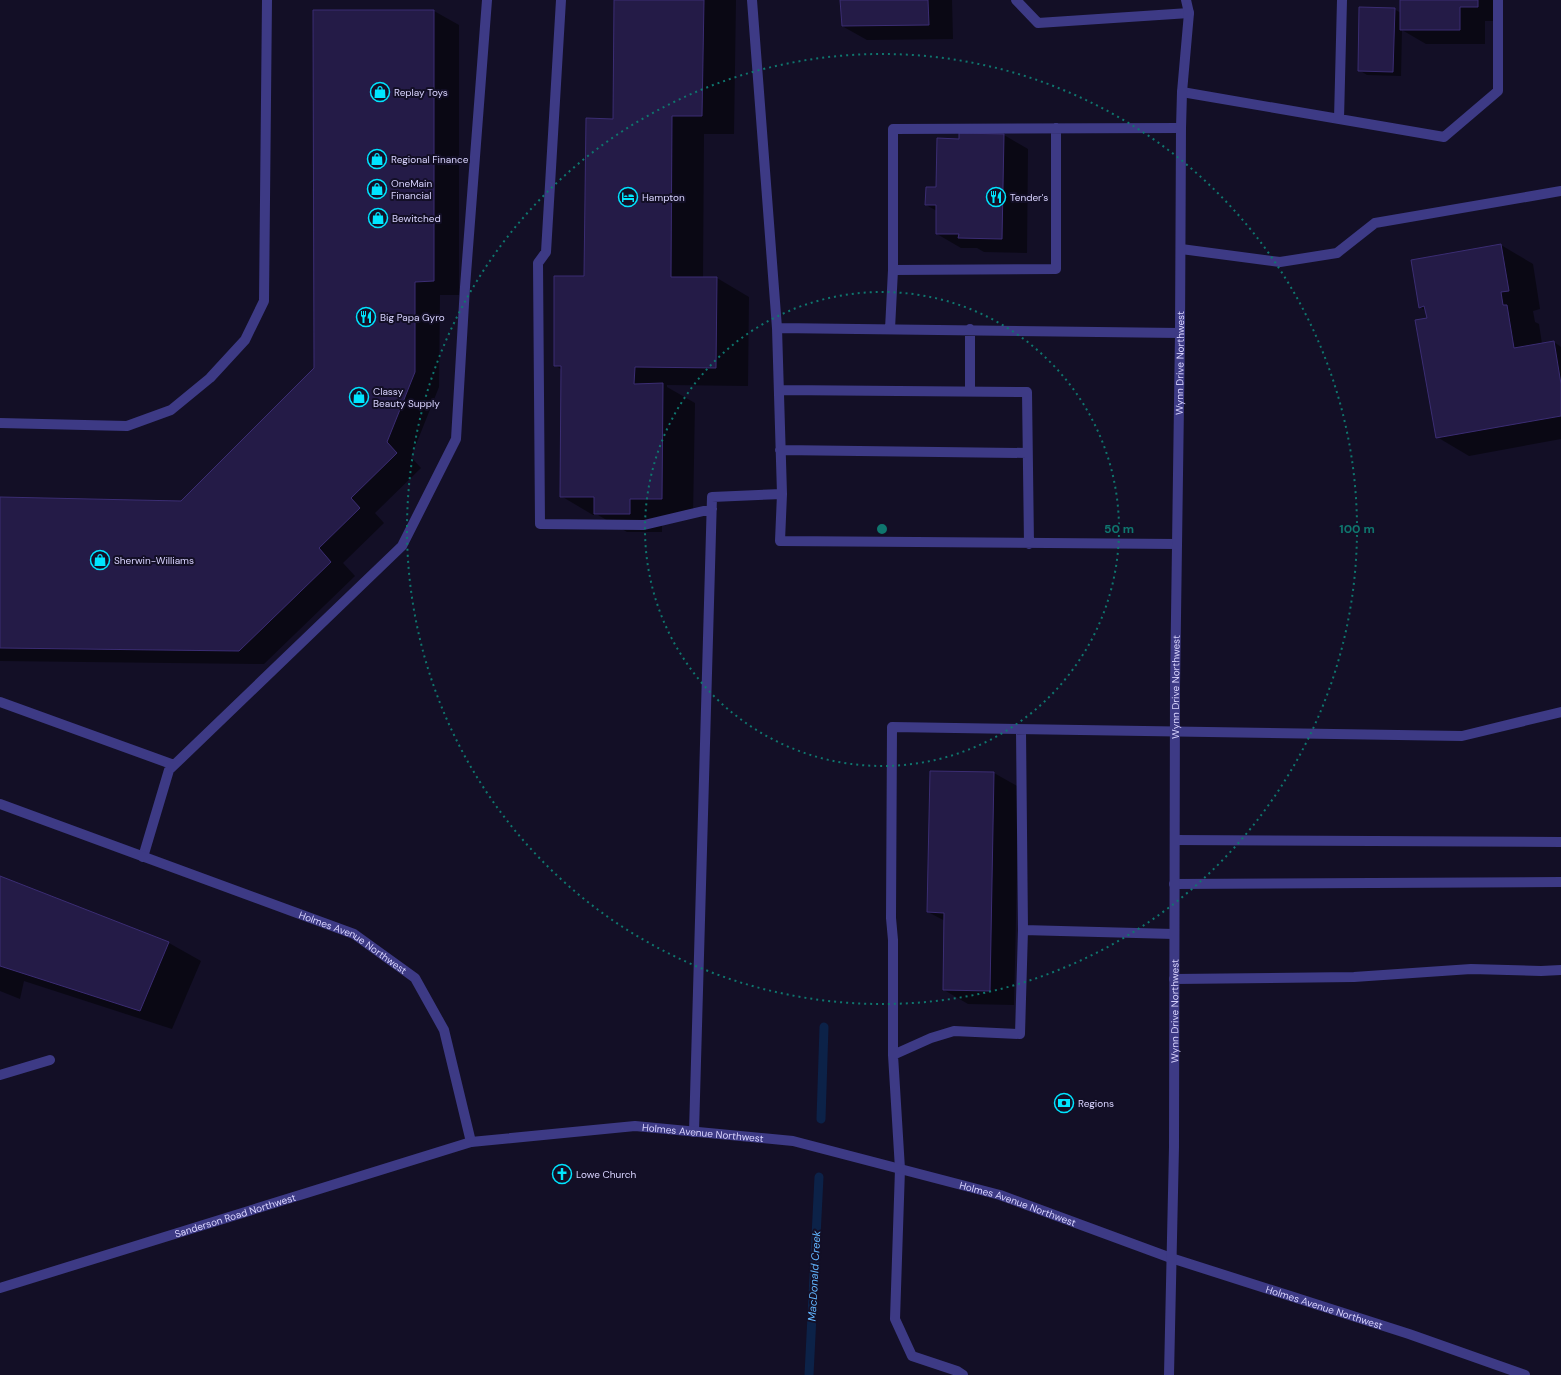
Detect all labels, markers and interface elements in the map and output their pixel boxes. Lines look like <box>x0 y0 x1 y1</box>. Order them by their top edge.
shop icon: Replay Toys <box>369 81 391 103</box>
place label: Replay Toys <box>394 86 448 99</box>
shop icon: Regional Finance <box>366 148 388 170</box>
place label: Regional Finance <box>391 153 469 166</box>
place label: OneMain Financial <box>391 177 432 202</box>
shop icon: OneMain Financial <box>366 178 388 200</box>
hotel icon: Hampton <box>617 186 639 208</box>
restaurant icon: Tender's <box>985 186 1007 208</box>
place label: Hampton <box>642 191 685 204</box>
place label: Tender's <box>1010 191 1048 204</box>
shop icon: Bewitched <box>367 207 389 229</box>
place label: Bewitched <box>392 212 441 225</box>
restaurant icon: Big Papa Gyro <box>355 306 377 328</box>
place label: Big Papa Gyro <box>380 311 445 324</box>
street label: Wynn Drive Northwest <box>1173 311 1187 415</box>
place label: Classy Beauty Supply <box>373 385 440 410</box>
shop icon: Classy Beauty Supply <box>348 386 370 408</box>
text: 50 m <box>1104 521 1134 537</box>
text: 100 m <box>1339 521 1375 537</box>
centre of rings <box>875 522 889 536</box>
shop icon: Sherwin-Williams <box>89 549 111 571</box>
place label: Sherwin-Williams <box>114 554 194 567</box>
street label: Wynn Drive Northwest <box>1169 635 1183 739</box>
street label: Holmes Avenue Northwest <box>297 908 409 977</box>
street label: Wynn Drive Northwest <box>1168 959 1181 1063</box>
bank icon: Regions <box>1053 1092 1075 1114</box>
place label: Regions <box>1078 1097 1114 1110</box>
street label: Holmes Avenue Northwest <box>641 1121 764 1145</box>
church icon: Lowe Church <box>551 1163 573 1185</box>
place label: Lowe Church <box>576 1168 636 1181</box>
street label: Holmes Avenue Northwest <box>958 1179 1078 1229</box>
street label: Sanderson Road Northwest <box>173 1191 297 1241</box>
water label: MacDonald Creek <box>805 1230 823 1322</box>
street label: Holmes Avenue Northwest <box>1264 1283 1384 1332</box>

